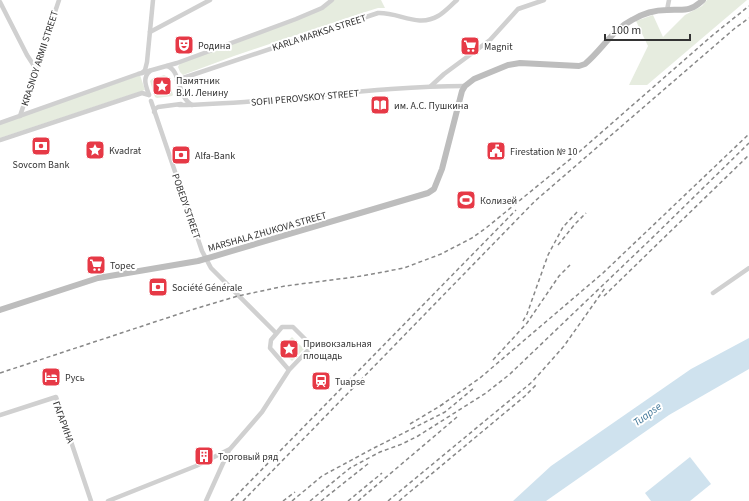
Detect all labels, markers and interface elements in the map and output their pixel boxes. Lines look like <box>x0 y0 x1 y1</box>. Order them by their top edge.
street label: KRASNOY ARMII STREET <box>18 8 62 108</box>
street label: KARLA MARKSA STREET <box>271 11 369 55</box>
scale bar <box>605 16 690 42</box>
text: 100 m <box>611 22 641 39</box>
theatre icon: Родина <box>173 34 195 56</box>
supermarket icon: Magnit <box>459 35 481 57</box>
place label: Родина <box>198 39 230 53</box>
place label: Magnit <box>484 40 513 54</box>
place label: Памятник В.И. Ленину <box>176 74 229 100</box>
place icon: Памятник В.И. Ленину <box>151 75 173 97</box>
street label: SOFII PEROVSKOY STREET <box>250 86 360 110</box>
library icon: им. А.С. Пушкина <box>369 94 391 116</box>
place label: им. А.С. Пушкина <box>394 99 468 113</box>
bank icon: Sovcom Bank <box>30 135 52 157</box>
place icon: Kvadrat <box>84 139 106 161</box>
public building icon: Firestation № 10 <box>485 140 507 162</box>
place label: Kvadrat <box>109 144 142 158</box>
bank icon: Alfa-Bank <box>170 144 192 166</box>
place label: Firestation № 10 <box>510 145 577 159</box>
place label: Alfa-Bank <box>195 149 235 163</box>
place label: Sovcom Bank <box>13 158 69 172</box>
street label: POBEDY STREET <box>168 172 204 241</box>
sports icon: Колизей <box>455 189 477 211</box>
place label: Колизей <box>480 194 517 208</box>
street label: MARSHALA ZHUKOVA STREET <box>206 208 329 256</box>
supermarket icon: Торес <box>85 254 107 276</box>
place label: Торес <box>110 259 136 273</box>
bank icon: Société Générale <box>147 276 169 298</box>
place label: Société Générale <box>172 281 242 295</box>
place label: Привокзальная площадь <box>303 337 372 363</box>
place icon: Привокзальная площадь <box>278 338 300 360</box>
hotel icon: Русь <box>40 366 62 388</box>
station icon: Tuapse <box>310 370 332 392</box>
place label: Русь <box>65 371 85 385</box>
place label: Tuapse <box>335 375 365 389</box>
street label: ГАГАРИНА <box>49 399 77 446</box>
water label: Tuapse <box>630 399 665 430</box>
building icon: Торговый ряд <box>193 445 215 467</box>
place label: Торговый ряд <box>218 450 279 464</box>

